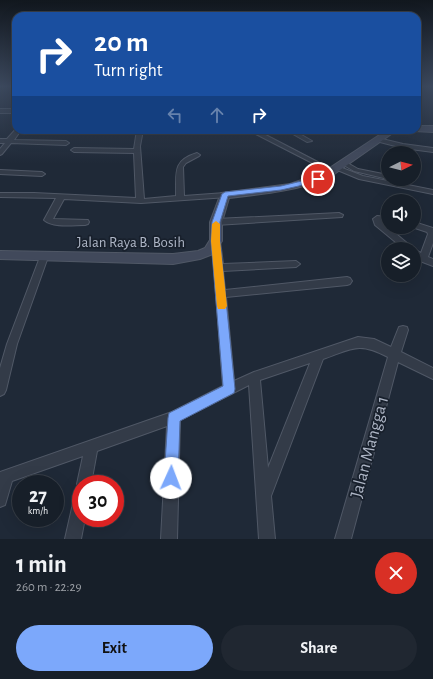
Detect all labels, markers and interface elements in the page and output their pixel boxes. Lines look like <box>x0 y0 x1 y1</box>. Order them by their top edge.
icon: right <box>28 28 80 80</box>
text: 20 m <box>94 29 149 57</box>
text: Turn right <box>94 62 163 80</box>
icon: left <box>164 104 186 126</box>
icon: ahead <box>206 104 228 126</box>
icon: right <box>248 104 270 126</box>
north arrow <box>381 146 421 186</box>
map controls <box>381 146 421 282</box>
pin <box>301 162 335 196</box>
icon: arrive <box>307 168 329 190</box>
button: sound <box>381 194 421 234</box>
street label: Jalan Raya B. Bosih <box>77 235 185 250</box>
button: layers <box>381 242 421 282</box>
street label: Jalan Mangga 1 <box>348 394 392 500</box>
position arrow <box>150 457 192 499</box>
speed limit sign: 30 <box>72 475 124 527</box>
text: 27 <box>29 486 47 506</box>
text: km/h <box>28 506 48 516</box>
button: close <box>375 552 417 594</box>
text: 1 min <box>16 553 67 577</box>
text: 260 m · 22:29 <box>16 581 82 594</box>
button: Exit <box>16 625 213 671</box>
button: Share <box>221 625 417 671</box>

